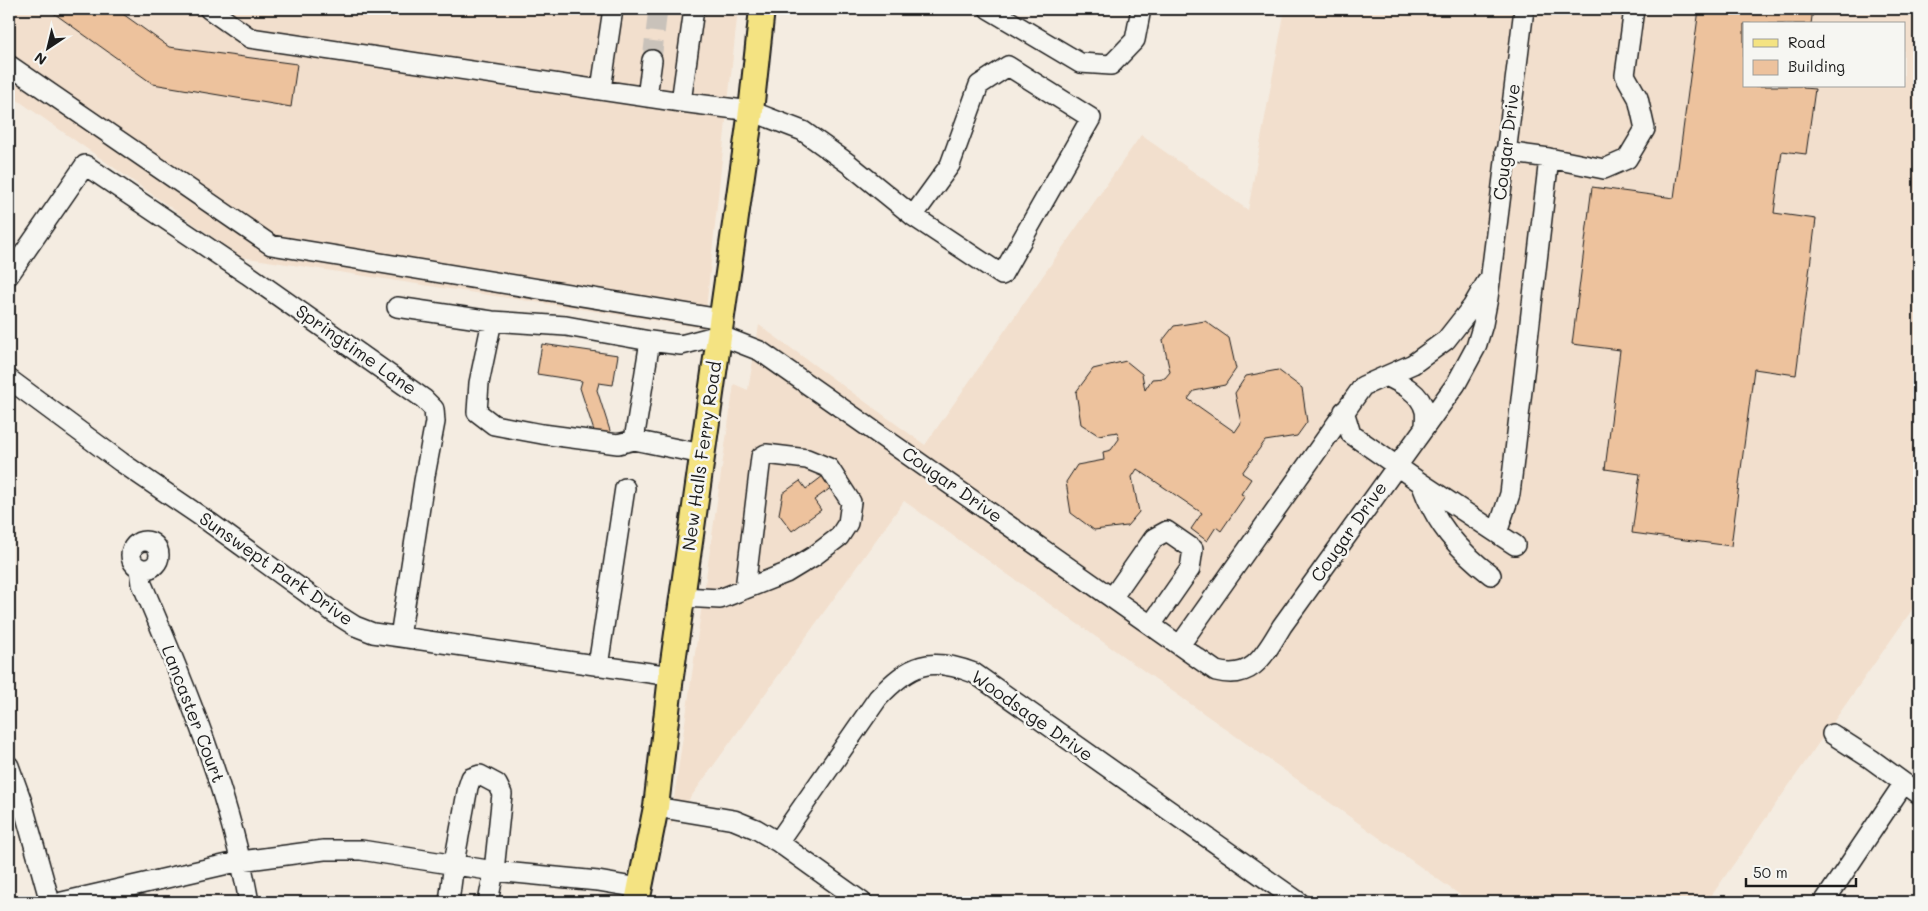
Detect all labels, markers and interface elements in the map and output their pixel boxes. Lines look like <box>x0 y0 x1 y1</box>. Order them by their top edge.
north arrow <box>22 22 72 72</box>
legend <box>1743 22 1906 88</box>
text: Road <box>1788 32 1825 52</box>
text: N <box>30 48 50 70</box>
text: Building <box>1788 56 1845 76</box>
street label: Cougar Drive <box>1487 82 1525 202</box>
street label: Springtime Lane <box>291 298 422 400</box>
street label: New Halls Ferry Road <box>676 360 726 552</box>
street label: Cougar Drive <box>898 441 1008 528</box>
street label: Cougar Drive <box>1305 476 1392 586</box>
street label: Sunswept Park Drive <box>195 506 358 630</box>
street label: Lancaster Court <box>157 641 231 786</box>
street label: Woodsage Drive <box>967 664 1098 766</box>
scale bar <box>1746 856 1856 888</box>
text: 50 m <box>1753 862 1788 882</box>

